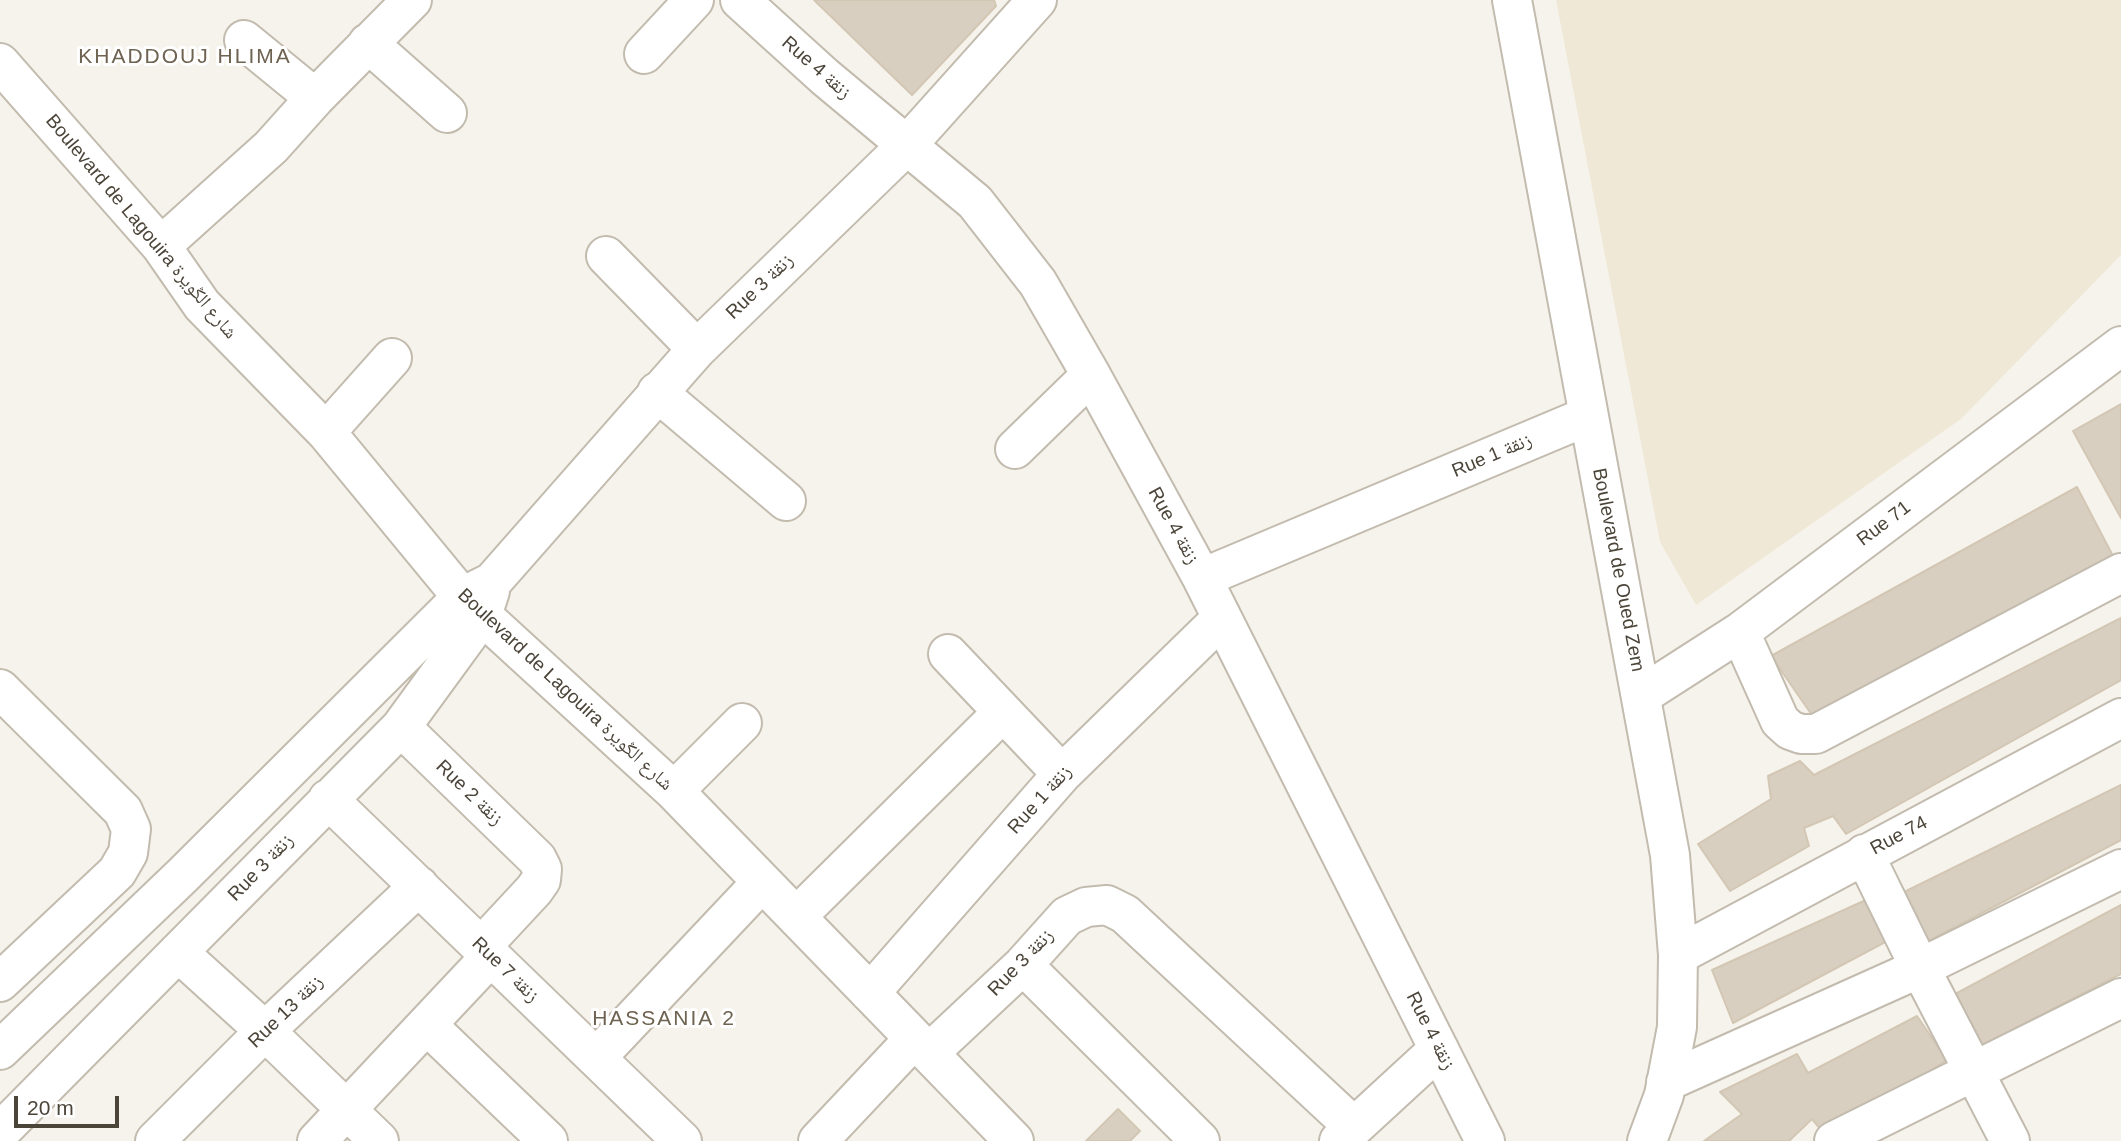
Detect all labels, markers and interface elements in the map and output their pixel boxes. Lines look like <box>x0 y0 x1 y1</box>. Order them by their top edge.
street label: Rue 4 زنقة <box>777 32 855 104</box>
district label: KHADDOUJ HLIMA <box>80 44 290 70</box>
street label: Boulevard de Lagouira شارع الڭويرة <box>40 110 242 344</box>
street label: Rue 3 زنقة <box>722 249 798 325</box>
street label: Rue 1 زنقة <box>1449 429 1535 483</box>
street label: Boulevard de Oued Zem <box>1587 466 1649 674</box>
street label: Rue 4 زنقة <box>1143 484 1203 568</box>
street label: Rue 71 <box>1853 496 1915 552</box>
street label: Boulevard de Lagouira شارع الڭويرة <box>453 584 677 796</box>
street label: Rue 2 زنقة <box>431 755 507 831</box>
street label: Rue 1 زنقة <box>1003 761 1077 839</box>
street label: Rue 74 <box>1867 812 1931 860</box>
street label: Rue 3 زنقة <box>223 830 299 906</box>
street label: Rue 3 زنقة <box>983 925 1059 1001</box>
street label: Rue 7 زنقة <box>467 932 543 1008</box>
street label: Rue 13 زنقة <box>244 971 328 1053</box>
street label: Rue 4 زنقة <box>1401 988 1459 1074</box>
district label: HASSANIA 2 <box>593 1006 735 1032</box>
scale bar <box>18 1082 122 1126</box>
text: 20 m <box>27 1096 74 1119</box>

